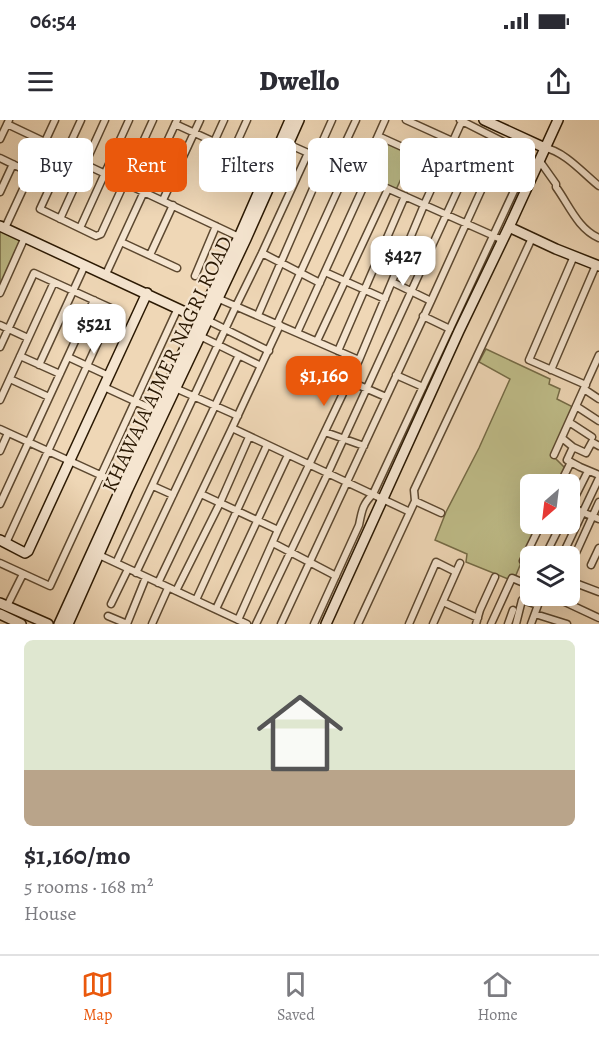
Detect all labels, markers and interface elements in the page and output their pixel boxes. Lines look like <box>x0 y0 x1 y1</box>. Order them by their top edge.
text: 06:54 <box>30 6 76 36</box>
text: Dwello <box>259 63 340 99</box>
icon: menu <box>24 65 57 98</box>
icon: share <box>542 65 575 98</box>
chip: Buy <box>18 138 93 192</box>
chip: Rent <box>105 138 187 192</box>
chip: Filters <box>199 138 296 192</box>
chip: New <box>308 138 388 192</box>
chip: Apartment <box>400 138 535 192</box>
street label: KHAWAJA AJMER NAGRI ROAD <box>95 231 239 497</box>
pin: $427 <box>367 236 439 287</box>
text: $427 <box>385 242 421 269</box>
pin: $521 <box>58 304 130 355</box>
text: $521 <box>77 310 111 337</box>
pin: $1,160 <box>275 356 373 407</box>
text: $1,160 <box>300 362 348 389</box>
north arrow <box>520 474 580 534</box>
map controls <box>520 474 580 606</box>
button: layers <box>520 546 580 606</box>
icon: home <box>246 679 354 787</box>
text: $1,160/mo <box>24 838 131 873</box>
text: 5 rooms · 168 m² <box>24 873 153 900</box>
text: House <box>24 900 76 927</box>
tab: Map <box>81 968 114 1026</box>
tab: Saved <box>277 968 315 1026</box>
tab: Home <box>477 968 518 1026</box>

